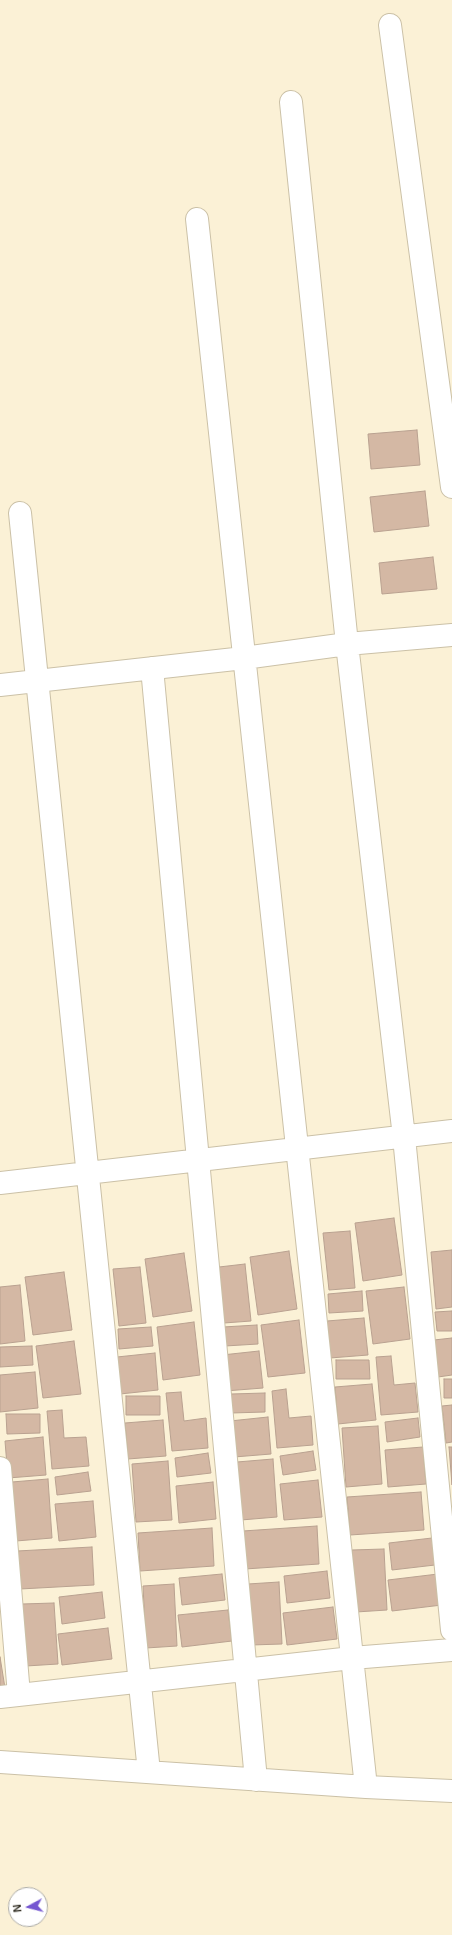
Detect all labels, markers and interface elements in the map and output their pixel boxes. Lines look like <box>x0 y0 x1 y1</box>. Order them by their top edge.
north arrow <box>8 1887 48 1927</box>
text: N <box>11 1904 24 1913</box>

